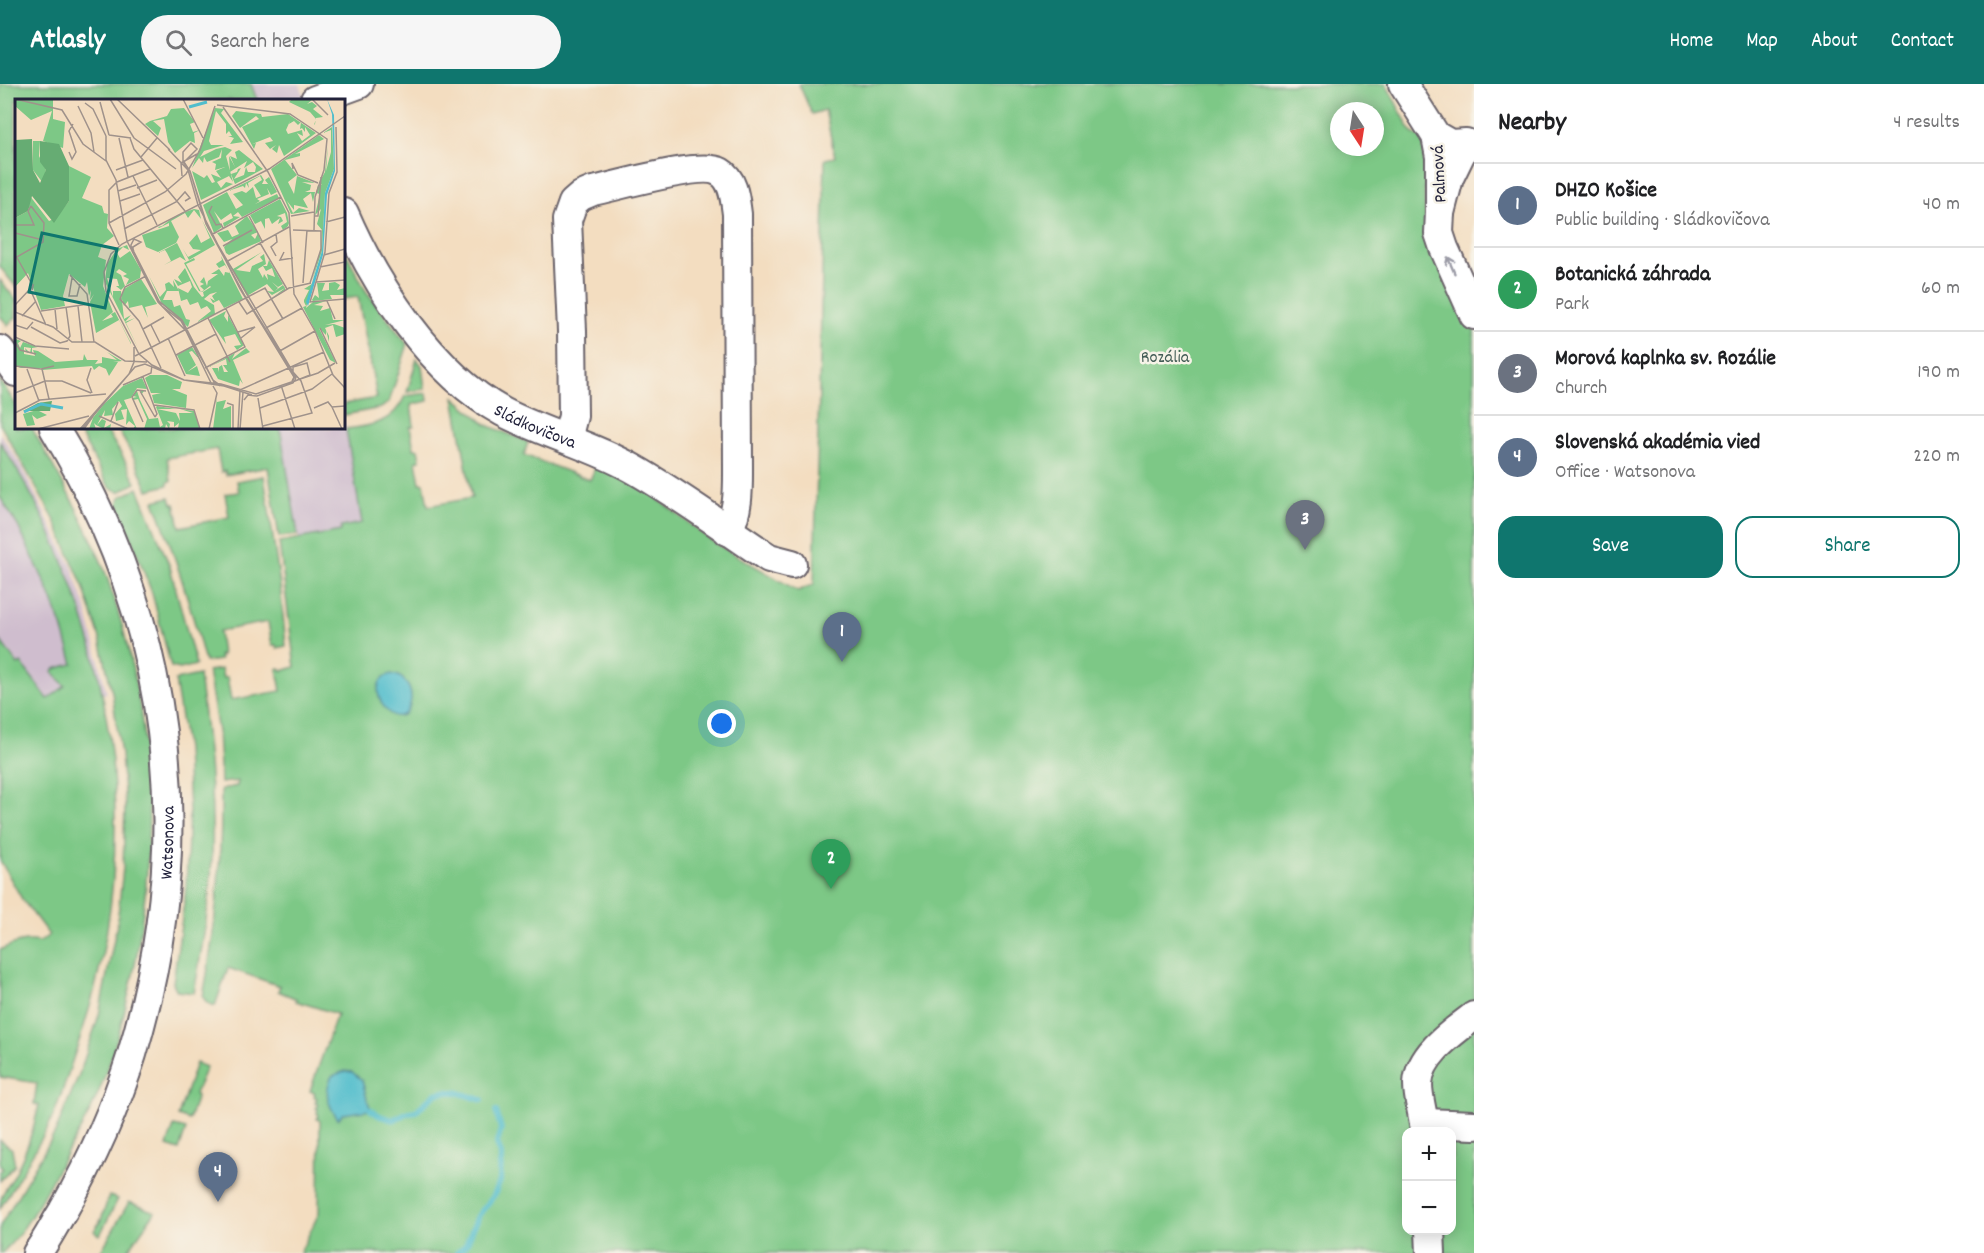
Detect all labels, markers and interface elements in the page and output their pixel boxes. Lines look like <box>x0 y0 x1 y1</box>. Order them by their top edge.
search box <box>141 15 561 69</box>
text: Atlasly <box>30 22 105 62</box>
icon: search <box>162 26 195 59</box>
text: Search here <box>210 27 310 58</box>
text: Home <box>1669 27 1713 57</box>
text: Map <box>1746 27 1778 57</box>
text: About <box>1811 27 1858 57</box>
text: Contact <box>1891 27 1954 57</box>
inset map <box>15 99 345 429</box>
north arrow <box>1330 102 1384 156</box>
text: Nearby <box>1498 105 1566 142</box>
text: 4 results <box>1893 109 1960 137</box>
street label: Palmová <box>1427 144 1454 203</box>
text: DHZO Košice <box>1555 176 1657 207</box>
text: 1 <box>1515 191 1520 219</box>
text: 40 m <box>1922 191 1960 219</box>
text: Public building · Sládkovičova <box>1555 207 1770 235</box>
one-way arrow <box>1445 257 1456 275</box>
text: Botanická záhrada <box>1555 260 1710 291</box>
text: 2 <box>1513 275 1522 303</box>
text: 60 m <box>1921 275 1960 303</box>
text: Park <box>1555 291 1589 319</box>
text: Morová kaplnka sv. Rozálie <box>1555 344 1776 375</box>
park label: Rozália <box>1141 346 1190 371</box>
text: 3 <box>1513 359 1522 387</box>
text: 190 m <box>1917 359 1960 387</box>
text: Church <box>1555 375 1607 403</box>
street label: Sládkovičova <box>488 399 580 457</box>
text: Slovenská akadémia vied <box>1555 428 1760 459</box>
text: 4 <box>1513 443 1522 471</box>
text: 220 m <box>1913 443 1960 471</box>
text: Office · Watsonova <box>1555 459 1695 487</box>
pin: 3 <box>1286 500 1324 550</box>
button: Save <box>1498 516 1723 578</box>
button: Share <box>1735 516 1960 578</box>
pin: 1 <box>822 612 862 662</box>
your location <box>707 709 736 738</box>
street label: Watsonova <box>155 805 183 880</box>
pin: 2 <box>812 840 850 889</box>
map controls <box>1402 1127 1456 1235</box>
button: + <box>1402 1127 1456 1181</box>
pin: 4 <box>198 1152 238 1202</box>
button: − <box>1402 1181 1456 1235</box>

